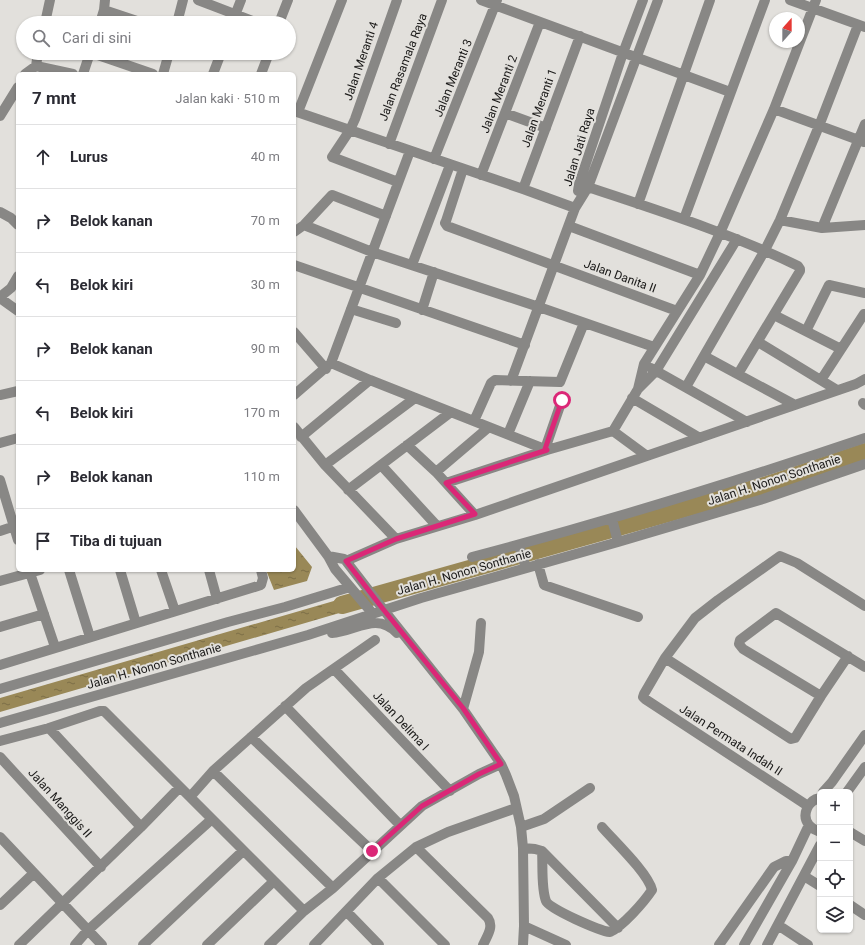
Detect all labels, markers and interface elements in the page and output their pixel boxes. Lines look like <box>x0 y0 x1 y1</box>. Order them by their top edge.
street label: Jalan Rasamala Raya <box>376 11 430 123</box>
north arrow <box>769 12 805 48</box>
search box <box>16 16 296 60</box>
street label: Jalan Meranti 4 <box>341 19 381 102</box>
icon: search <box>30 27 52 49</box>
text: Cari di sini <box>62 29 132 47</box>
street label: Jalan Meranti 3 <box>431 37 475 119</box>
street label: Jalan Meranti 2 <box>478 53 520 135</box>
street label: Jalan Meranti 1 <box>518 67 560 149</box>
text: 7 mnt <box>32 88 76 108</box>
text: Jalan kaki · 510 m <box>175 91 280 106</box>
street label: Jalan Jati Raya <box>560 106 598 188</box>
icon: ahead <box>32 146 54 168</box>
text: Lurus <box>70 148 108 166</box>
text: 40 m <box>251 149 280 164</box>
icon: right <box>32 210 54 232</box>
text: Belok kanan <box>70 212 153 230</box>
text: 70 m <box>251 213 280 228</box>
street label: Jalan Danita II <box>582 256 658 296</box>
icon: left <box>32 274 54 296</box>
text: Belok kiri <box>70 276 133 294</box>
text: 30 m <box>251 277 280 292</box>
icon: right <box>32 338 54 360</box>
text: Belok kanan <box>70 340 153 358</box>
text: 90 m <box>251 341 280 356</box>
route start <box>553 391 571 409</box>
icon: left <box>32 402 54 424</box>
text: Belok kiri <box>70 404 133 422</box>
text: 170 m <box>243 405 280 420</box>
street label: Jalan H. Nonon Sonthanie <box>706 452 842 508</box>
icon: right <box>32 466 54 488</box>
text: Belok kanan <box>70 468 153 486</box>
text: 110 m <box>243 469 280 484</box>
icon: arrive <box>32 530 54 552</box>
text: Tiba di tujuan <box>70 532 162 550</box>
street label: Jalan H. Nonon Sonthanie <box>395 546 533 598</box>
street label: Jalan H. Nonon Sonthanie <box>85 640 223 692</box>
street label: Jalan Delima I <box>370 689 432 753</box>
street label: Jalan Permata Indah II <box>677 701 785 779</box>
street label: Jalan Manggis II <box>25 766 95 840</box>
map controls <box>817 789 853 933</box>
button: + <box>817 789 853 825</box>
button: − <box>817 825 853 861</box>
route end <box>363 842 381 860</box>
button: locate <box>817 861 853 897</box>
button: layers <box>817 897 853 933</box>

